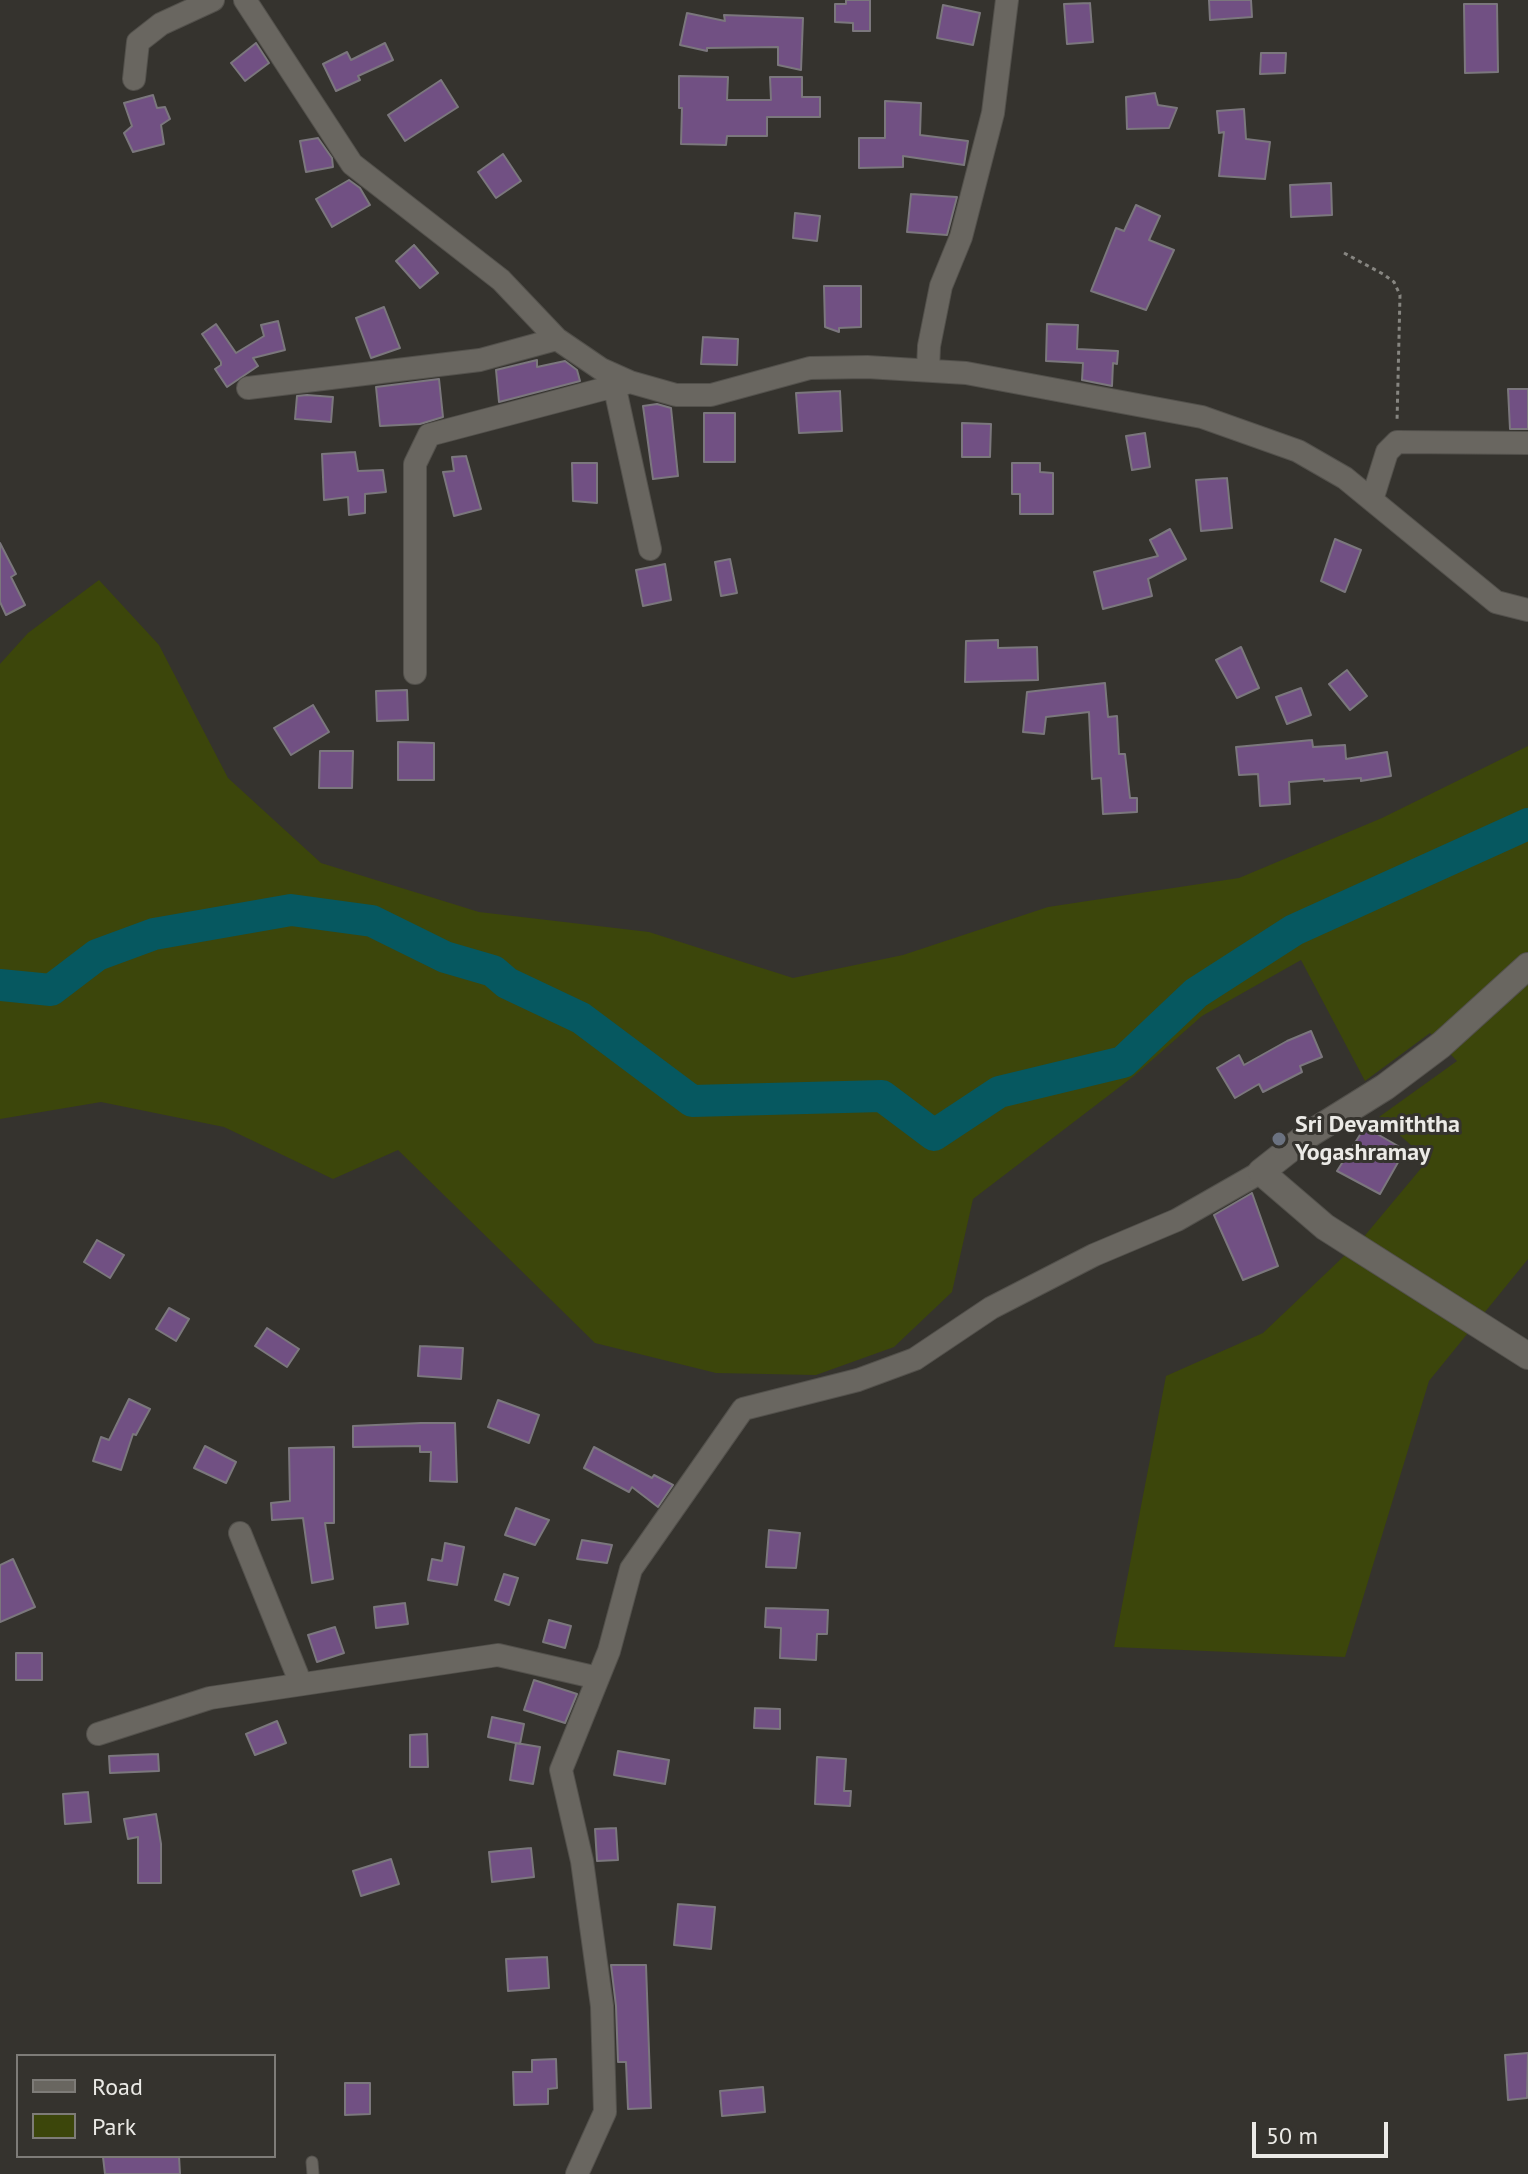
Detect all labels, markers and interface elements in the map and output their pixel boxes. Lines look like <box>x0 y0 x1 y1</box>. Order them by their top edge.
place label: Sri Devamiththa Yogashramay <box>1295 1111 1460 1167</box>
marker: Sri Devamiththa Yogashramay <box>1270 1130 1288 1148</box>
legend <box>16 2054 276 2158</box>
text: Road <box>92 2071 143 2102</box>
scale bar <box>1256 2106 1392 2156</box>
text: Park <box>92 2111 136 2142</box>
text: 50 m <box>1266 2120 1318 2151</box>

